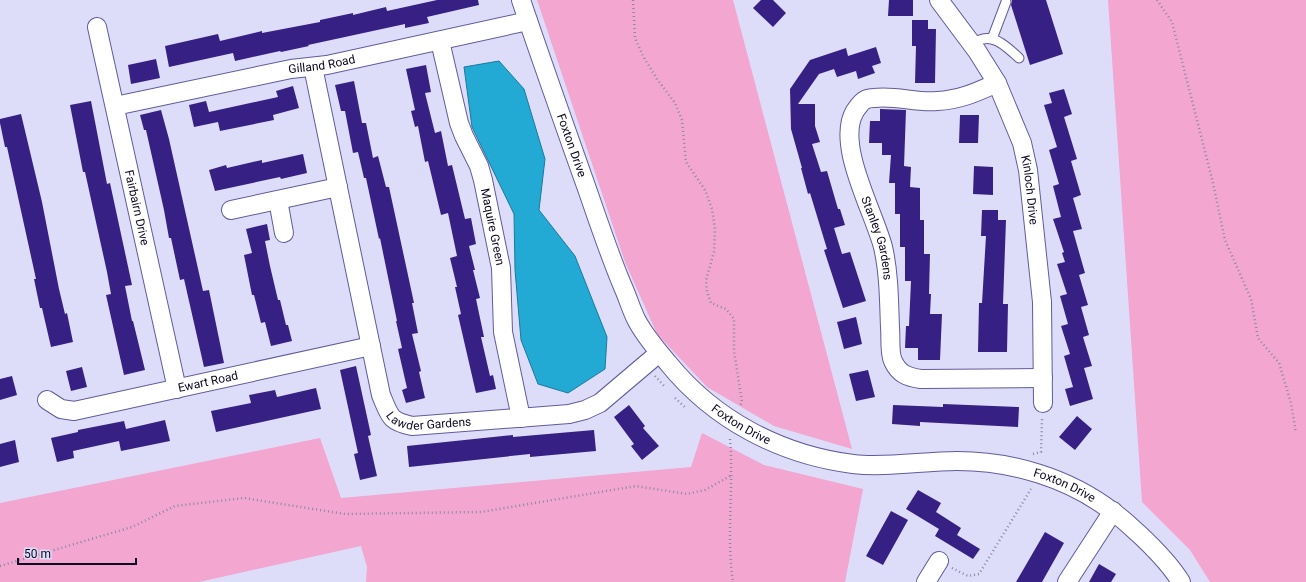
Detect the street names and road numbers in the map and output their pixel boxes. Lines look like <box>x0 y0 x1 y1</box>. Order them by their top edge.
street label: Gilland Road <box>288 52 356 76</box>
street label: Foxton Drive <box>554 112 589 179</box>
street label: Kinloch Drive <box>1018 154 1041 225</box>
street label: Fairbairn Drive <box>122 169 152 247</box>
street label: Maquire Green <box>478 187 507 267</box>
street label: Stanley Gardens <box>858 194 895 281</box>
street label: Ewart Road <box>177 368 239 395</box>
street label: Foxton Drive <box>709 401 773 447</box>
street label: Lawder Gardens <box>383 409 472 433</box>
street label: Foxton Drive <box>1032 465 1098 505</box>

